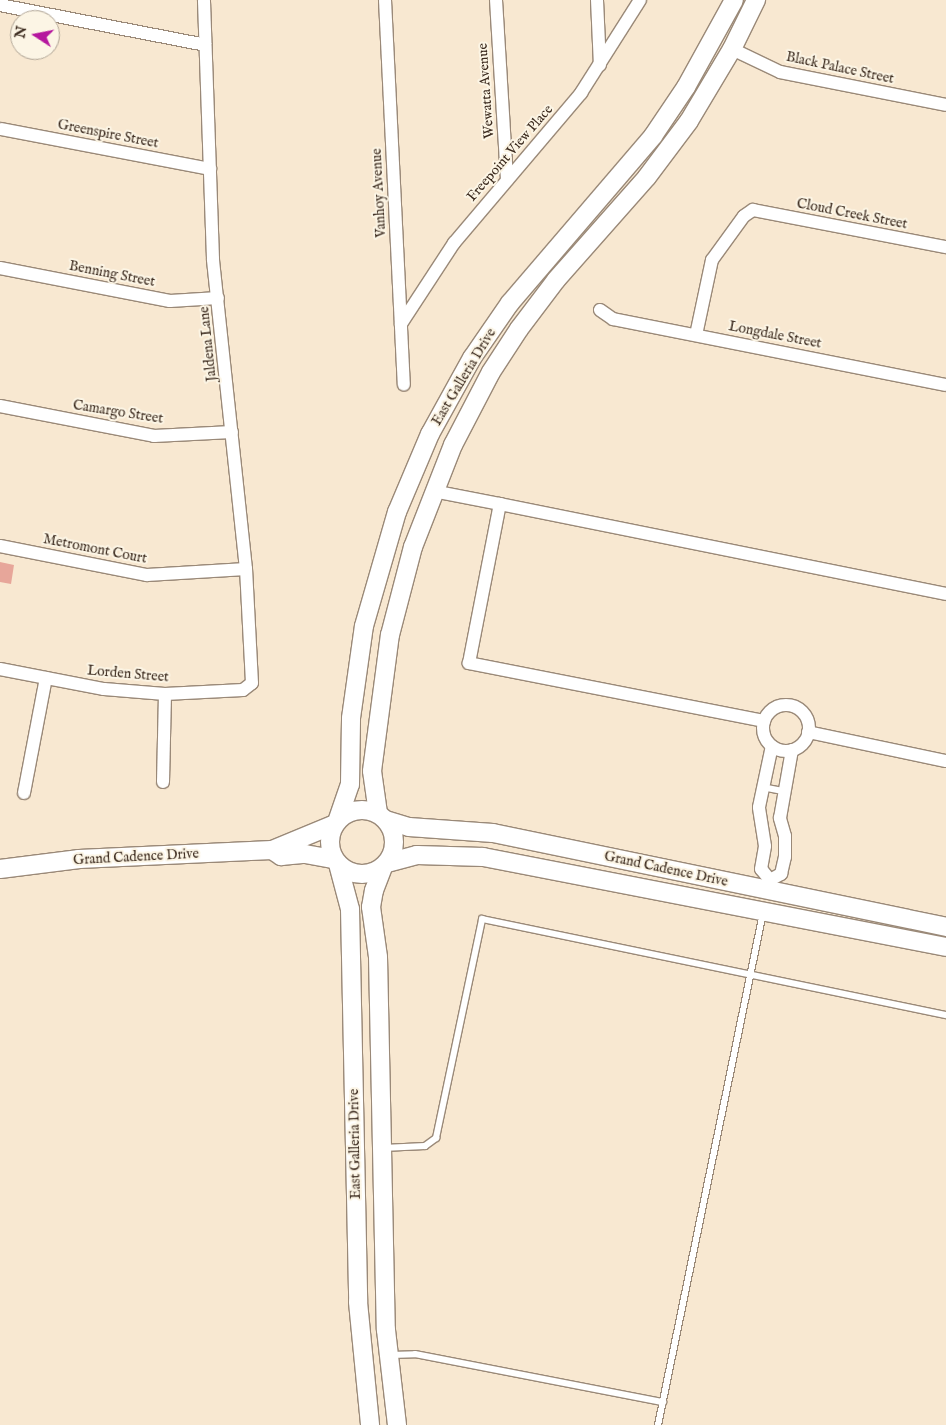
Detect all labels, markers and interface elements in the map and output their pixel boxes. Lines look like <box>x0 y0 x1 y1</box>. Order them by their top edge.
north arrow <box>10 10 60 60</box>
text: N <box>11 25 31 40</box>
street label: Wewatta Avenue <box>474 43 498 139</box>
street label: Black Palace Street <box>784 48 896 88</box>
street label: Freepoint View Place <box>463 101 557 205</box>
street label: Greenspire Street <box>56 116 160 152</box>
street label: Vanhoy Avenue <box>368 148 390 238</box>
street label: Cloud Creek Street <box>795 195 909 233</box>
street label: Benning Street <box>68 257 156 291</box>
street label: Jaldena Lane <box>196 306 220 382</box>
street label: Longdale Street <box>727 318 823 352</box>
street label: East Galleria Drive <box>428 325 500 429</box>
street label: Camargo Street <box>72 397 164 427</box>
street label: Metromont Court <box>42 531 148 567</box>
street label: Lorden Street <box>86 662 170 686</box>
street label: Grand Cadence Drive <box>73 845 199 869</box>
street label: Grand Cadence Drive <box>603 848 729 890</box>
street label: East Galleria Drive <box>346 1089 364 1199</box>

